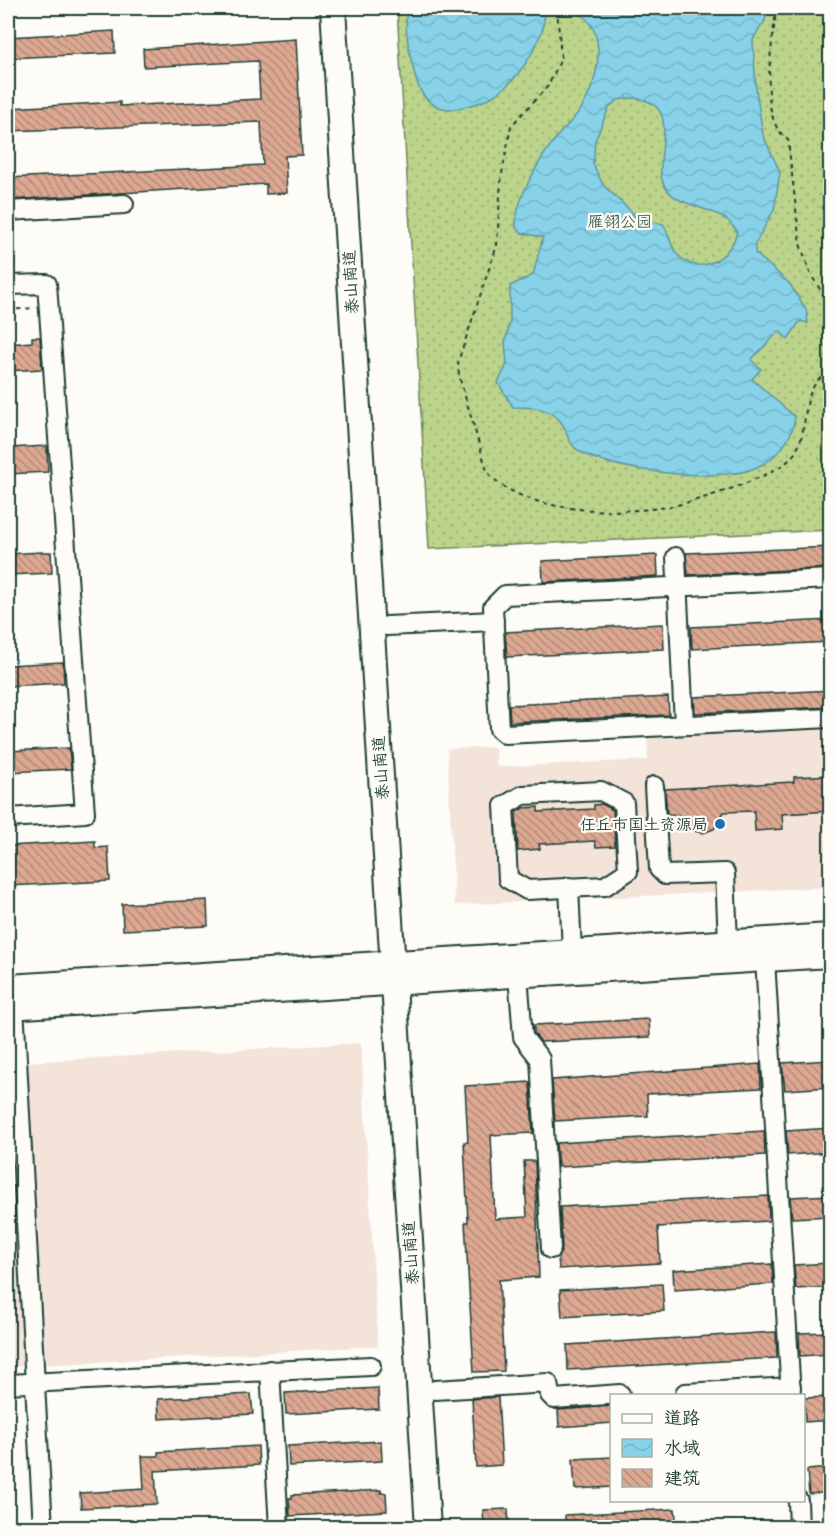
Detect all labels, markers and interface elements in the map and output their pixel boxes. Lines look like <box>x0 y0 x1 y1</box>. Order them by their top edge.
park label: 雁翎公园 <box>588 213 652 232</box>
street label: 泰山南道 <box>340 249 363 314</box>
street label: 泰山南道 <box>370 735 393 800</box>
place label: 任丘市国土资源局 <box>580 816 708 835</box>
marker: 任丘市国土资源局 <box>713 817 727 831</box>
street label: 泰山南道 <box>400 1220 423 1285</box>
legend <box>610 1394 805 1502</box>
text: 道路 <box>664 1408 700 1429</box>
text: 水域 <box>664 1438 700 1459</box>
text: 建筑 <box>664 1468 700 1489</box>

